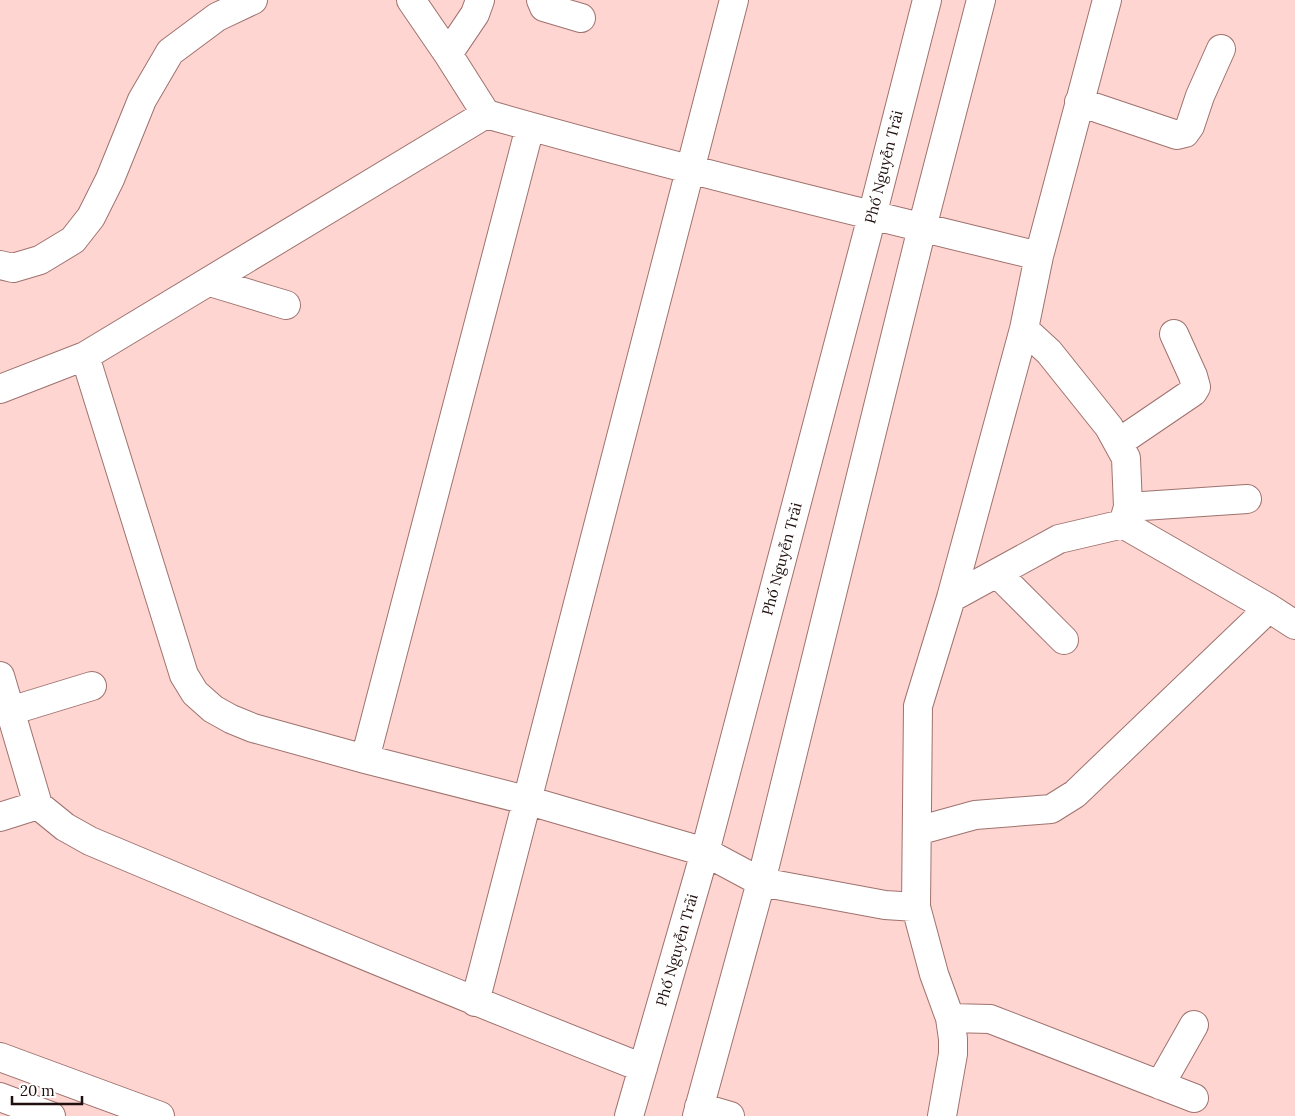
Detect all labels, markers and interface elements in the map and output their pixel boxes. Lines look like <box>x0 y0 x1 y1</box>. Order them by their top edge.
street label: Phố Nguyễn Trãi <box>860 108 907 225</box>
street label: Phố Nguyễn Trãi <box>757 500 806 617</box>
street label: Phố Nguyễn Trãi <box>651 891 702 1008</box>
scale bar <box>12 1074 82 1106</box>
text: 20 m <box>20 1081 55 1100</box>

